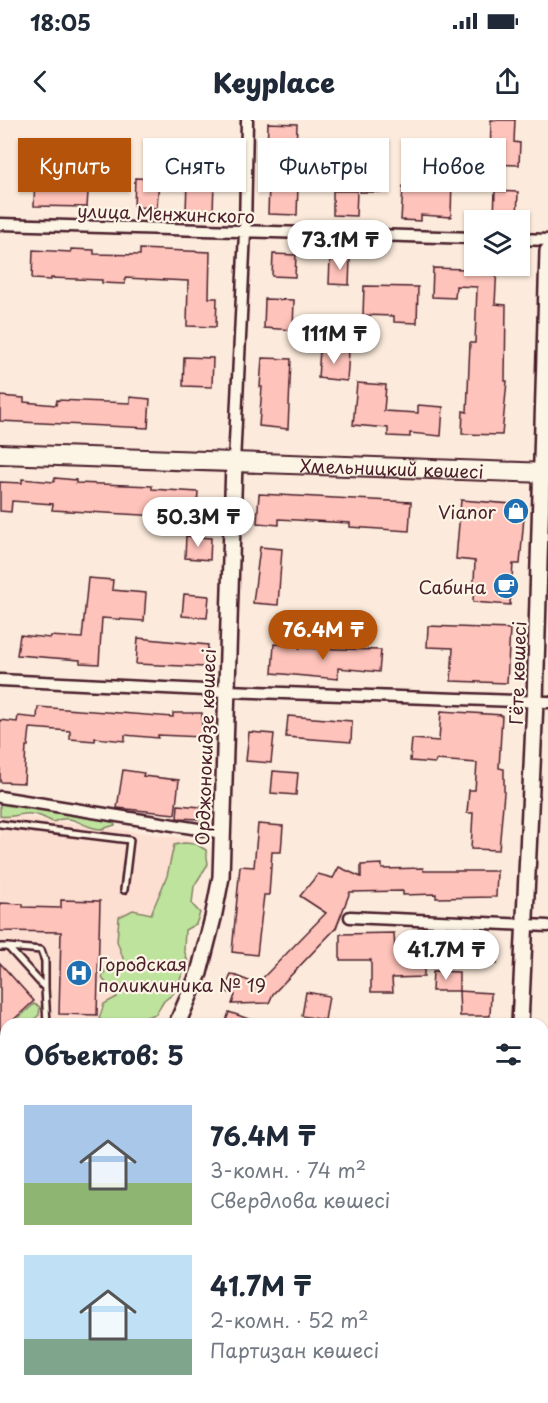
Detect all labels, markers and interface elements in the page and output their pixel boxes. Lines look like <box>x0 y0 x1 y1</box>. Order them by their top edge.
text: 18:05 <box>30 5 91 38</box>
text: Keyplace <box>213 61 335 102</box>
icon: back <box>24 65 57 98</box>
icon: share <box>491 65 524 98</box>
chip: Купить <box>18 138 131 192</box>
chip: Снять <box>143 138 246 192</box>
chip: Фильтры <box>258 138 389 192</box>
chip: Новое <box>401 138 506 192</box>
street label: улица Менжинского <box>77 196 255 230</box>
map controls <box>464 210 530 276</box>
button: layers <box>464 210 530 276</box>
pin: 73.1M ₸ <box>285 220 395 271</box>
text: 73.1M ₸ <box>301 224 379 254</box>
pin: 111M ₸ <box>285 314 383 365</box>
text: 111M ₸ <box>301 318 367 348</box>
street label: Хмельницкий көшесі <box>299 451 484 484</box>
shop icon: Vianor <box>501 496 531 526</box>
pin: 50.3M ₸ <box>143 497 253 548</box>
place label: Vianor <box>438 498 497 525</box>
text: 50.3M ₸ <box>156 501 240 531</box>
cafe icon: Сабина <box>491 571 521 601</box>
place label: Сабина <box>419 573 487 600</box>
pin: 76.4M ₸ <box>268 610 378 661</box>
text: 76.4M ₸ <box>282 614 364 644</box>
street label: Гёте көшесі <box>502 621 532 725</box>
street label: Орджонокидзе көшесі <box>188 648 222 846</box>
pin: 41.7M ₸ <box>391 930 501 981</box>
text: 41.7M ₸ <box>407 934 485 964</box>
place label: Городская поликлиника № 19 <box>98 950 266 998</box>
hospital icon: Городская поликлиника № 19 <box>64 958 94 988</box>
text: Объектов: 5 <box>24 1035 184 1074</box>
icon: filters <box>492 1038 525 1071</box>
text: 76.4M ₸ <box>210 1116 315 1155</box>
icon: home <box>72 1129 144 1201</box>
text: 3-комн. · 74 m² <box>210 1155 366 1185</box>
text: Свердлова көшесі <box>210 1185 390 1215</box>
text: 41.7M ₸ <box>210 1266 311 1305</box>
icon: home <box>72 1279 144 1351</box>
text: 2-комн. · 52 m² <box>210 1305 369 1335</box>
text: Партизан көшесі <box>210 1335 379 1365</box>

